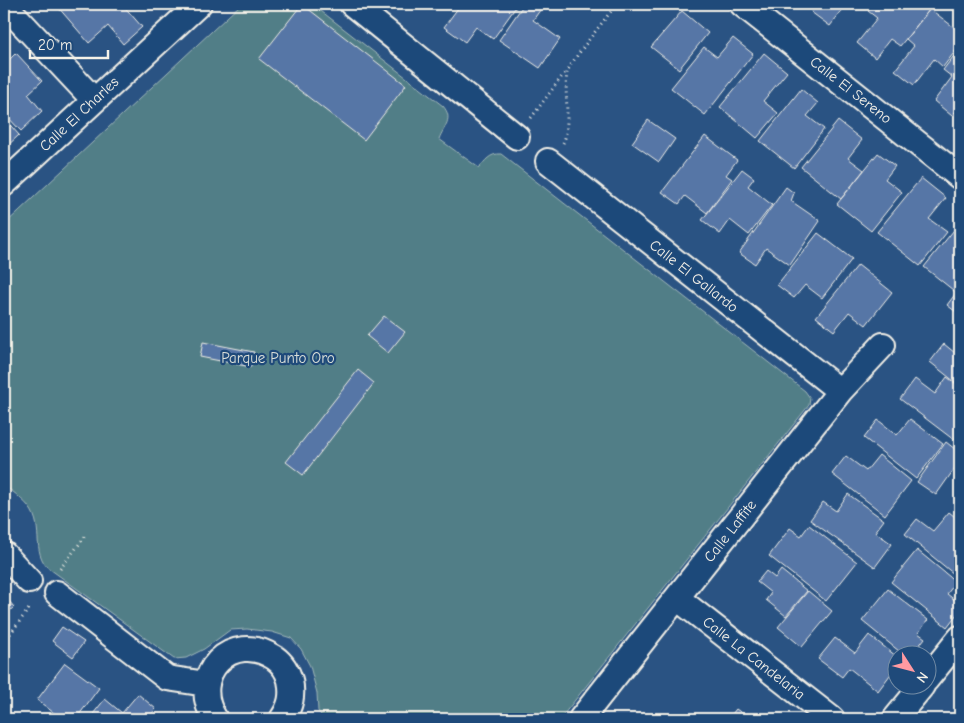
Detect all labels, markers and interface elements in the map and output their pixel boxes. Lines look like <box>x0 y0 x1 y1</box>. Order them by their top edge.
scale bar <box>30 28 108 60</box>
text: 20 m <box>38 36 72 54</box>
street label: Calle El Sereno <box>807 53 895 127</box>
street label: Calle El Charles <box>36 73 122 155</box>
street label: Calle El Gallardo <box>646 236 742 316</box>
park label: Parque Punto Oro <box>221 349 335 367</box>
street label: Calle Laffite <box>700 496 760 566</box>
street label: Calle La Candelaria <box>699 612 809 704</box>
north arrow <box>886 646 936 696</box>
text: N <box>913 669 932 686</box>

